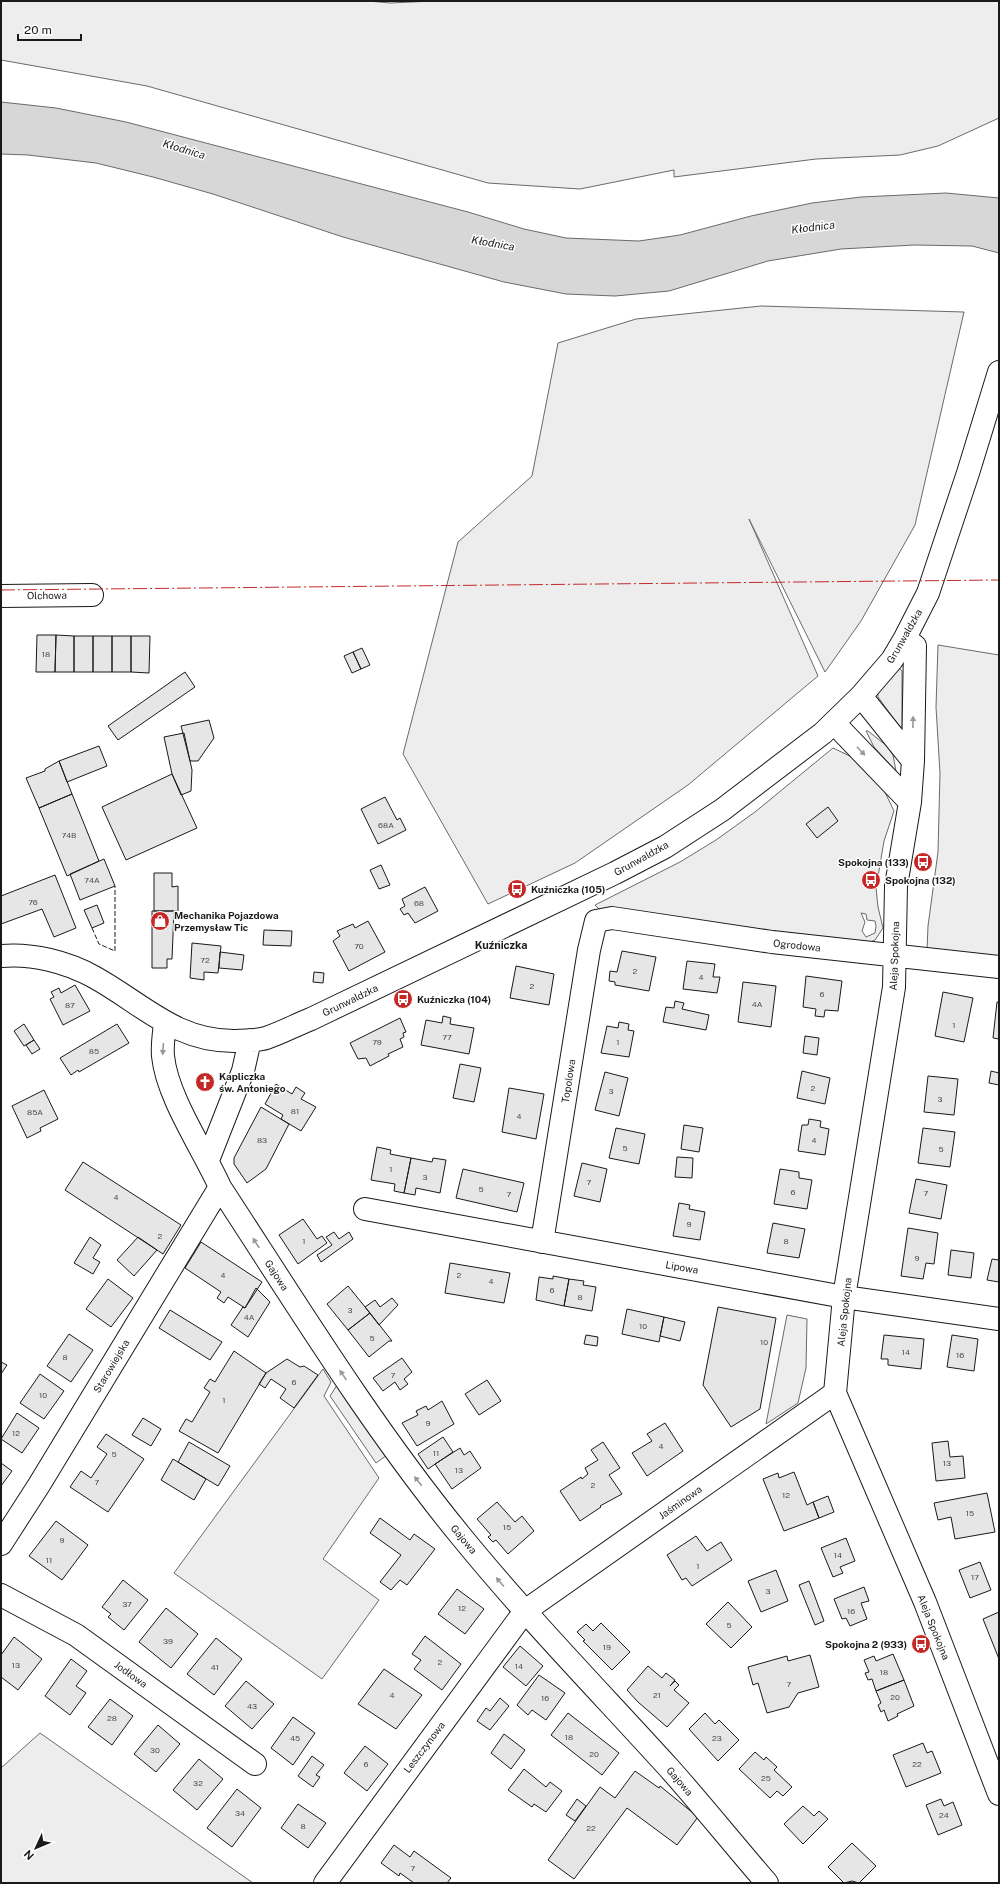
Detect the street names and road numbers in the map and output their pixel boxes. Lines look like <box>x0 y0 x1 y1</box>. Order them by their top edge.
street label: Olchowa <box>27 589 67 601</box>
street label: Grunwaldzka <box>884 607 924 665</box>
street label: Grunwaldzka <box>612 838 670 878</box>
street label: Aleja Spokojna <box>887 921 901 991</box>
street label: Ogrodowa <box>773 937 821 953</box>
street label: Grunwaldzka <box>320 981 380 1019</box>
street label: Topolowa <box>559 1058 577 1104</box>
street label: Gajowa <box>263 1257 291 1293</box>
street label: Lipowa <box>665 1258 699 1276</box>
street label: Aleja Spokojna <box>834 1277 854 1347</box>
street label: Starowiejska <box>90 1337 132 1395</box>
street label: Jaśminowa <box>656 1483 704 1521</box>
street label: Gajowa <box>448 1522 480 1556</box>
street label: Aleja Spokojna <box>915 1593 953 1661</box>
street label: Jodłowa <box>112 1658 150 1690</box>
street label: Leszczynowa <box>401 1719 447 1775</box>
street label: Gajowa <box>664 1764 696 1798</box>

